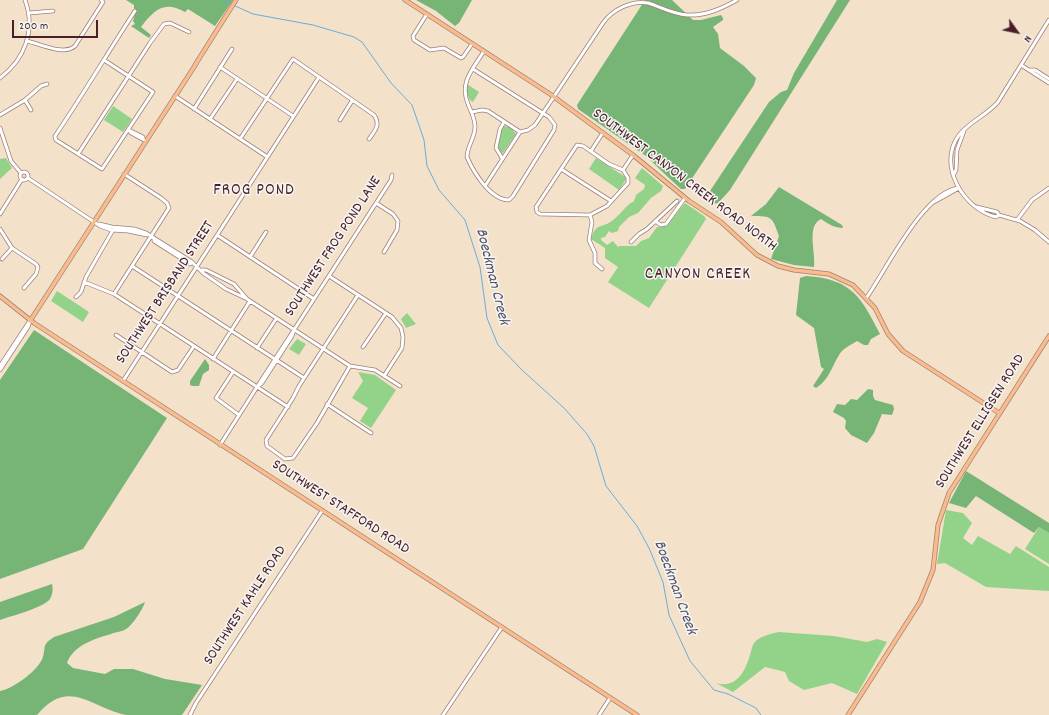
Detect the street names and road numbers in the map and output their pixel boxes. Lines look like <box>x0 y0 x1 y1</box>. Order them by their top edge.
street label: SOUTHWEST CANYON CREEK ROAD NORTH <box>588 106 780 256</box>
street label: SOUTHWEST FROG POND LANE <box>282 173 386 321</box>
street label: SOUTHWEST BRISBAND STREET <box>113 218 219 368</box>
street label: SOUTHWEST ELLIGSEN ROAD <box>932 351 1030 493</box>
street label: SOUTHWEST STAFFORD ROAD <box>268 457 412 559</box>
street label: SOUTHWEST KAHLE ROAD <box>201 543 291 669</box>

